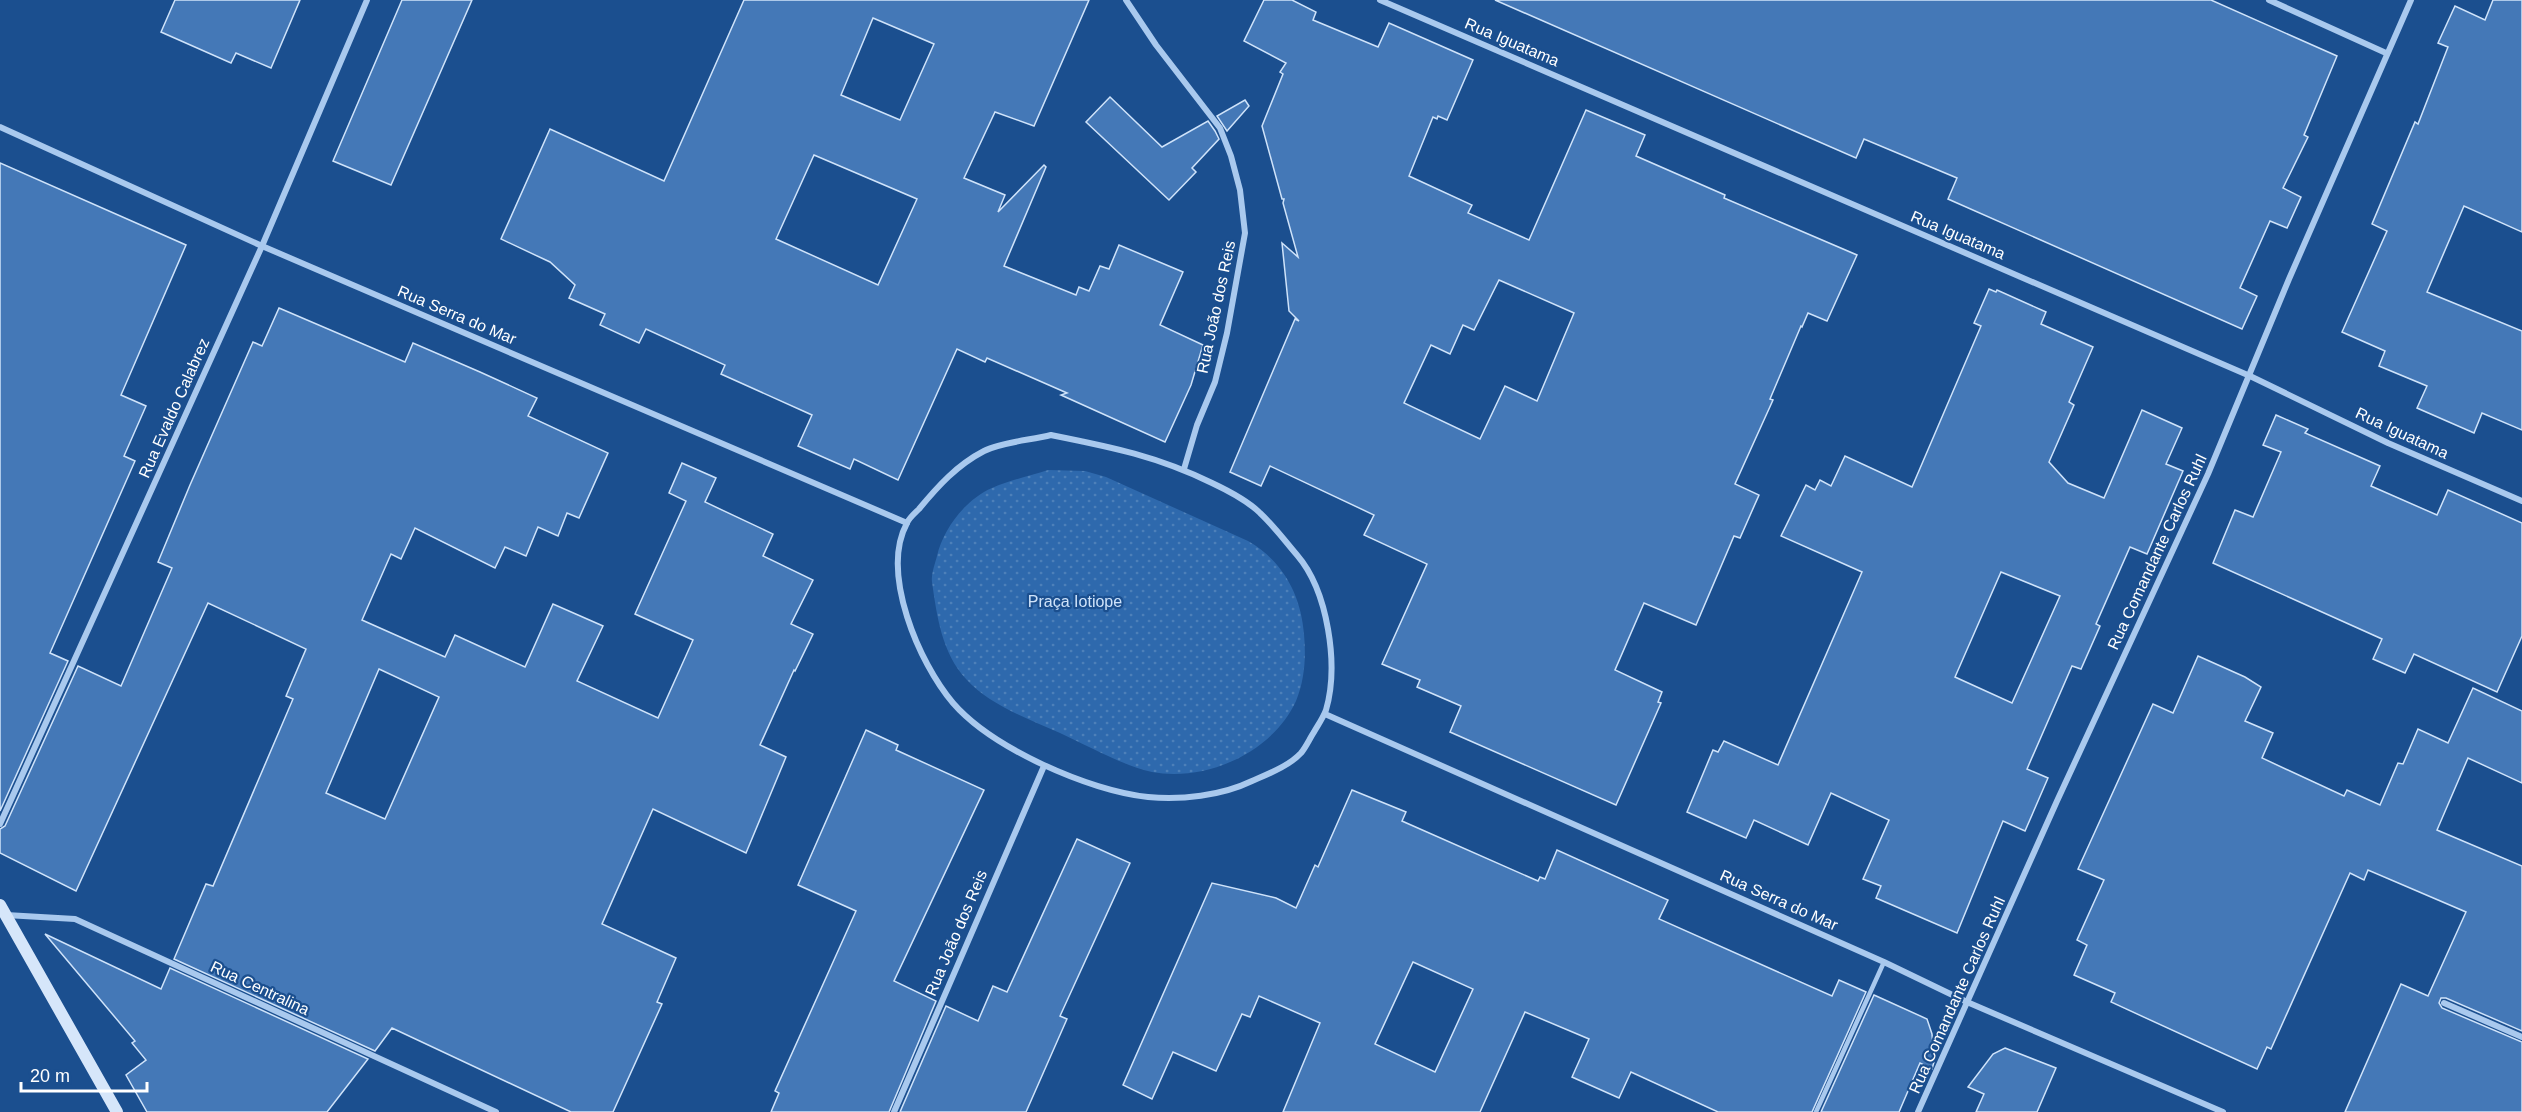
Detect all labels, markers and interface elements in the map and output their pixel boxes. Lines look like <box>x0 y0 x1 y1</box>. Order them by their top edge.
street label: Rua Iguatama <box>1462 15 1562 69</box>
street label: Rua Iguatama <box>1908 208 2008 262</box>
street label: Rua João dos Reis <box>1194 239 1238 375</box>
street label: Rua Serra do Mar <box>395 282 519 348</box>
street label: Rua Evaldo Calabrez <box>135 335 213 481</box>
street label: Rua Iguatama <box>2353 404 2451 462</box>
street label: Rua Comandante Carlos Ruhl <box>2104 452 2210 652</box>
park label: Praça Iotiope <box>1028 593 1122 610</box>
street label: Rua Serra do Mar <box>1717 866 1841 934</box>
street label: Rua João dos Reis <box>922 867 990 999</box>
street label: Rua Comandante Carlos Ruhl <box>1906 894 2008 1096</box>
street label: Rua Centralina <box>208 958 312 1018</box>
scale bar <box>21 1055 147 1093</box>
text: 20 m <box>30 1066 70 1086</box>

